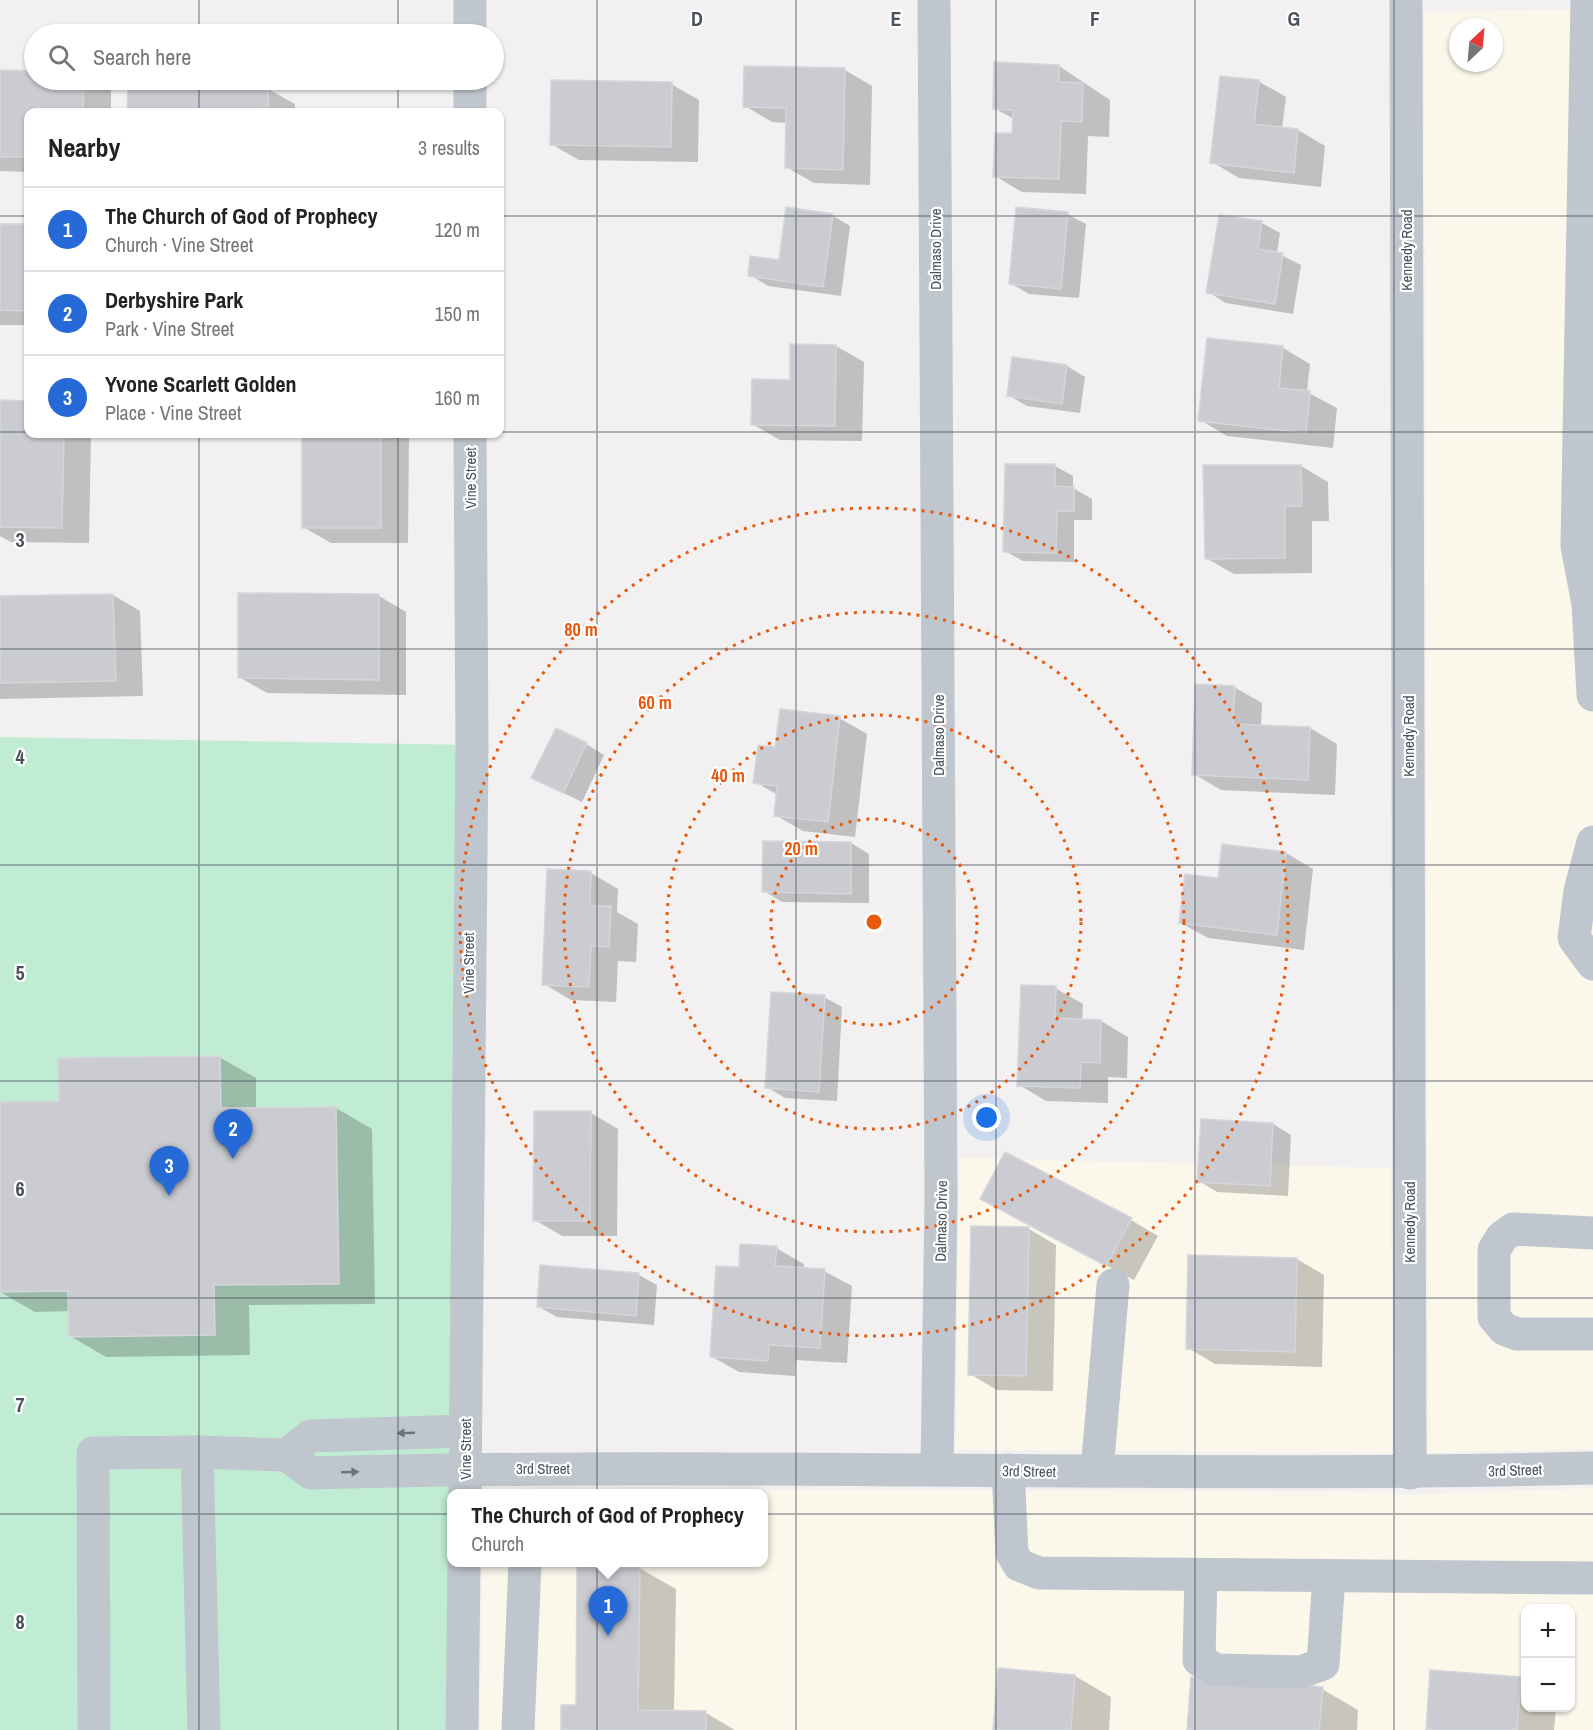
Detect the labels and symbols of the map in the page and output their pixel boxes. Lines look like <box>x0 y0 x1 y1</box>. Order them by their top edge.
text: D <box>691 5 703 32</box>
text: E <box>891 5 902 32</box>
text: F <box>1090 5 1100 32</box>
text: G <box>1288 5 1300 32</box>
north arrow <box>1449 18 1503 72</box>
street label: Dalmaso Drive <box>925 208 946 290</box>
street label: Kennedy Road <box>1396 209 1417 291</box>
street label: Vine Street <box>460 447 481 509</box>
text: 3 <box>15 526 25 553</box>
text: 80 m <box>564 617 598 642</box>
text: 60 m <box>638 690 672 715</box>
street label: Dalmaso Drive <box>928 694 949 776</box>
street label: Kennedy Road <box>1398 695 1419 777</box>
text: 4 <box>15 743 25 770</box>
text: 40 m <box>711 763 745 788</box>
text: 20 m <box>784 836 818 861</box>
centre of rings <box>864 912 884 932</box>
street label: Vine Street <box>458 932 479 994</box>
text: 5 <box>15 959 25 986</box>
your location <box>972 1103 1001 1132</box>
pin: 2 <box>214 1110 252 1159</box>
pin: 3 <box>150 1146 188 1196</box>
text: 6 <box>15 1175 25 1202</box>
street label: Dalmaso Drive <box>930 1180 952 1262</box>
street label: Kennedy Road <box>1399 1181 1420 1263</box>
text: 7 <box>15 1391 25 1418</box>
street label: Vine Street <box>455 1418 476 1480</box>
one-way arrow <box>396 1428 415 1438</box>
street label: 3rd Street <box>516 1458 571 1479</box>
street label: 3rd Street <box>1488 1459 1543 1481</box>
street label: 3rd Street <box>1002 1460 1057 1482</box>
one-way arrow <box>341 1467 360 1477</box>
pin: 1 <box>588 1586 628 1636</box>
text: 8 <box>15 1608 25 1635</box>

